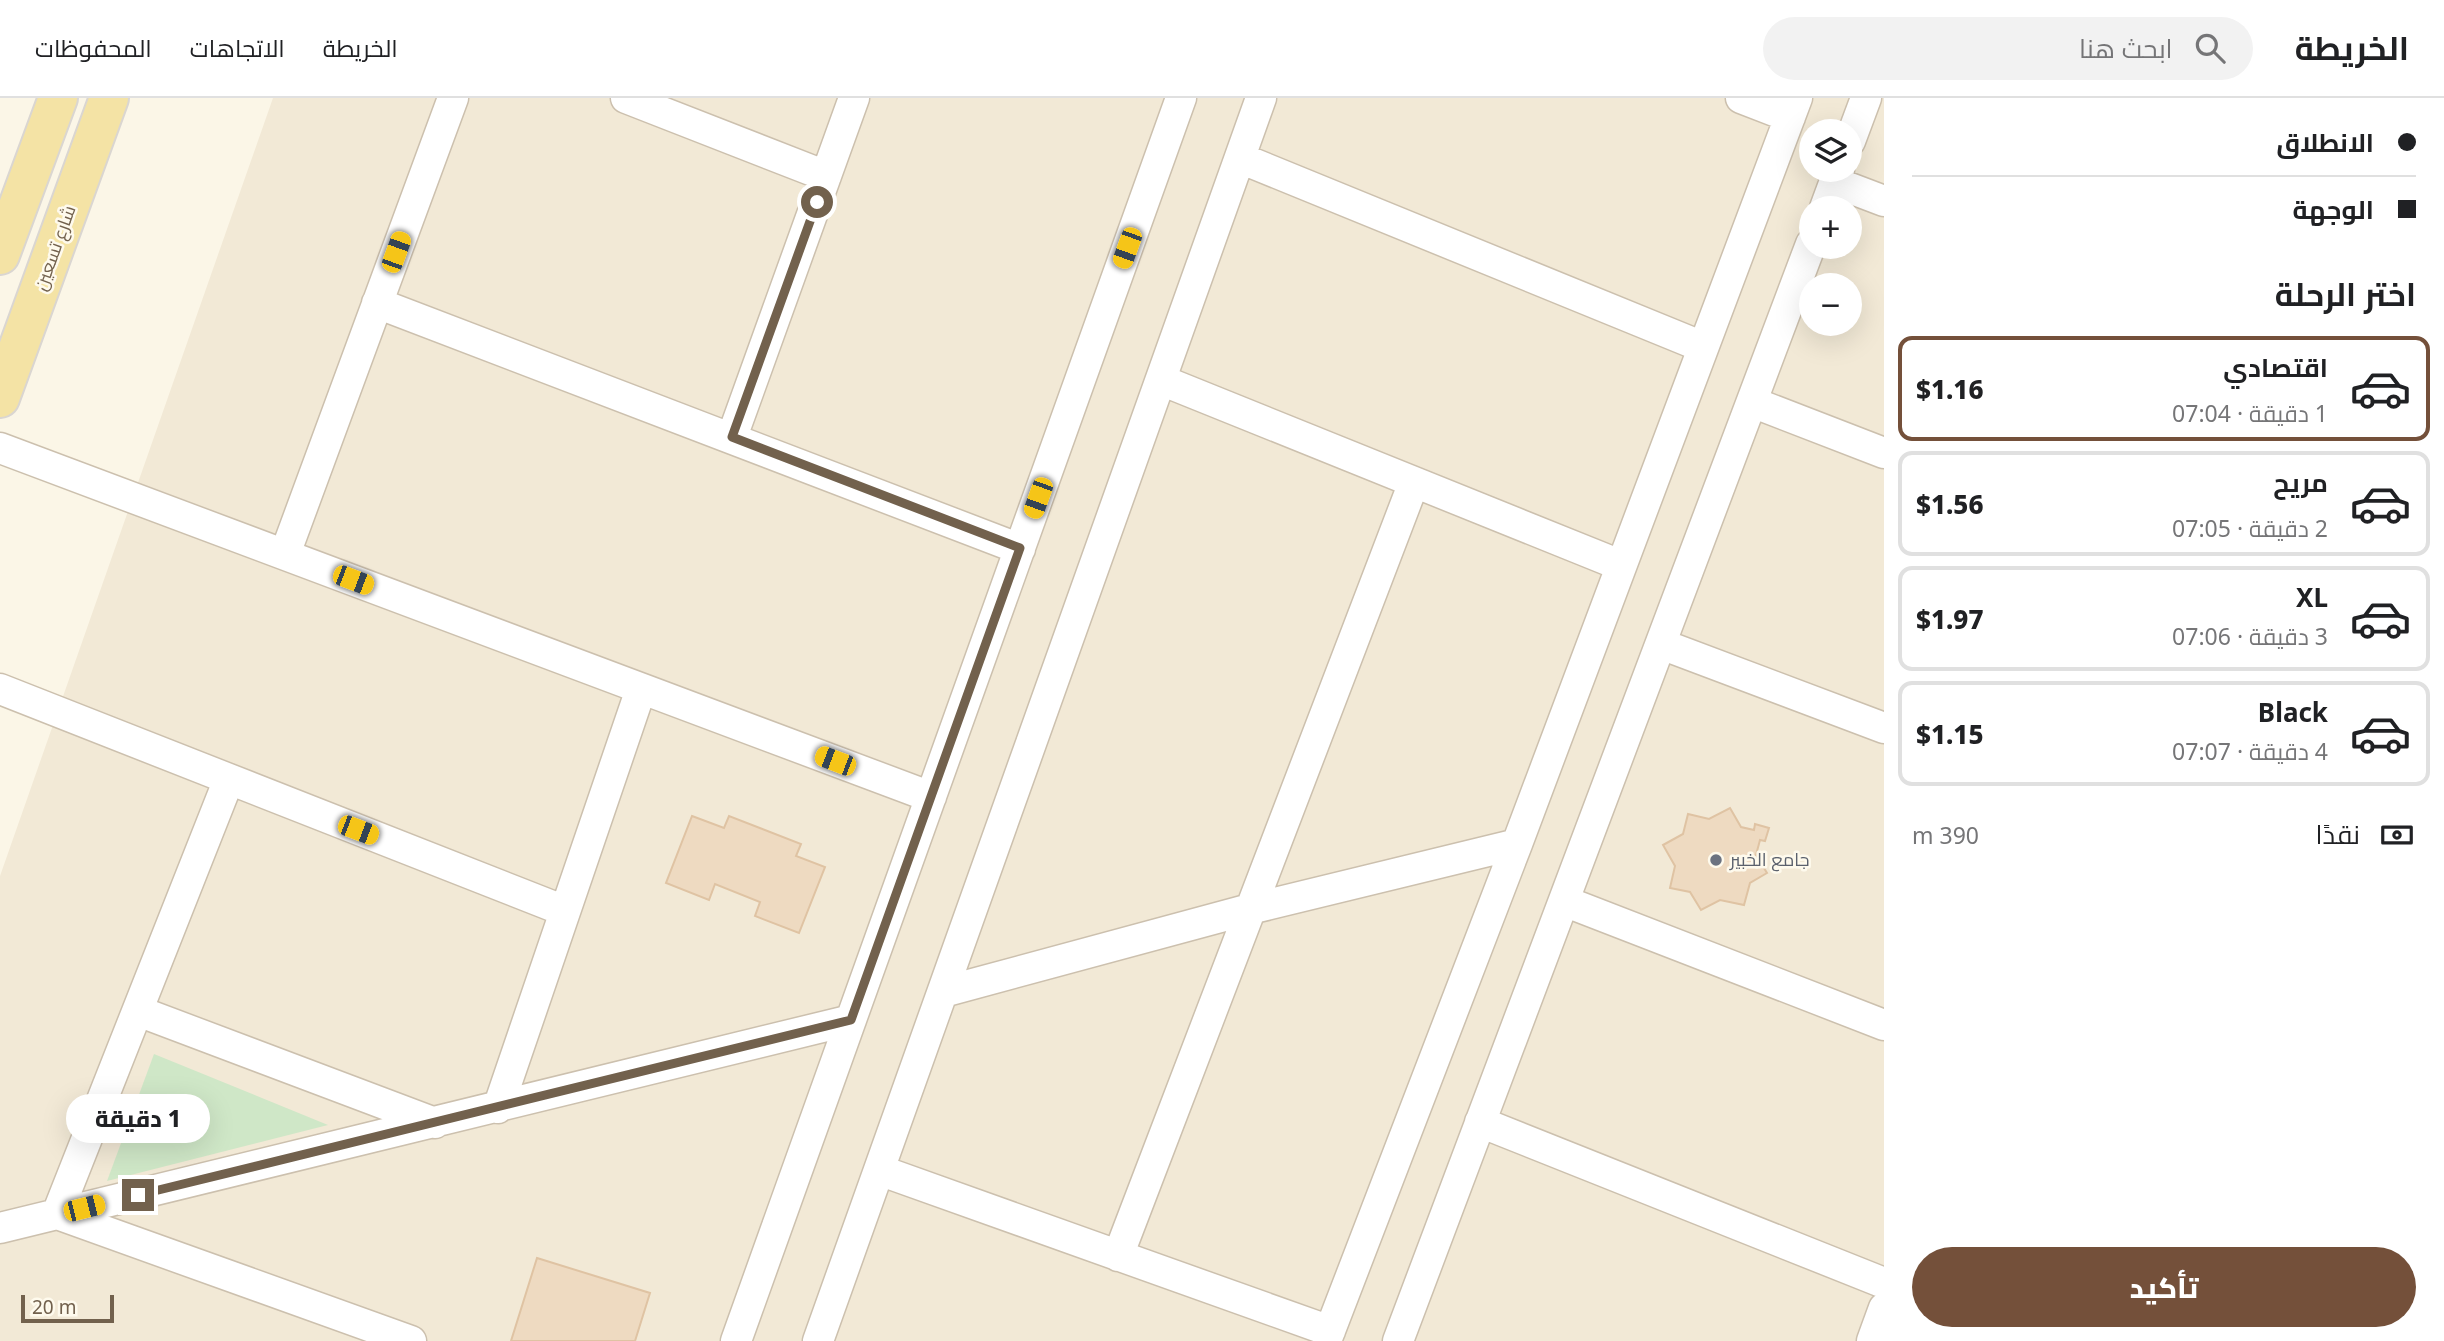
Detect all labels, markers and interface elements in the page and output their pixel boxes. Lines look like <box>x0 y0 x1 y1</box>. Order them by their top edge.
search box <box>1763 17 2253 80</box>
text: الخريطة <box>2295 25 2409 70</box>
icon: search <box>2191 29 2229 67</box>
text: ابحث هنا <box>2079 30 2173 66</box>
text: المحفوظات <box>35 31 152 64</box>
text: الاتجاهات <box>190 31 285 64</box>
text: الخريطة <box>323 31 398 64</box>
map controls <box>1799 119 1862 336</box>
button: layers <box>1799 119 1862 182</box>
text: الانطلاق <box>2276 124 2374 160</box>
route start <box>801 186 833 218</box>
text: الوجهة <box>2293 191 2374 227</box>
button: + <box>1799 196 1862 259</box>
street label: شارع تسعين <box>28 202 82 294</box>
car <box>1110 225 1145 271</box>
car <box>379 229 414 275</box>
text: اختر الرحلة <box>2275 272 2416 315</box>
button: − <box>1799 273 1862 336</box>
text: اقتصادي <box>2223 349 2328 385</box>
icon: car <box>2349 357 2412 420</box>
text: $1.16 <box>1916 371 1983 407</box>
text: 1 دقيقة · 07:04 <box>2172 397 2328 429</box>
text: مريح <box>2273 464 2328 500</box>
icon: car <box>2349 472 2412 535</box>
car <box>1021 475 1056 521</box>
text: $1.56 <box>1916 486 1983 522</box>
text: 2 دقيقة · 07:05 <box>2172 512 2328 544</box>
car <box>330 563 377 597</box>
text: XL <box>2296 579 2328 615</box>
icon: car <box>2349 587 2412 650</box>
text: $1.97 <box>1916 601 1983 637</box>
text: 3 دقيقة · 07:06 <box>2172 620 2328 652</box>
text: Black <box>2258 694 2328 730</box>
icon: car <box>2349 702 2412 765</box>
text: $1.15 <box>1916 716 1983 752</box>
text: 4 دقيقة · 07:07 <box>2172 735 2328 767</box>
car <box>812 744 859 778</box>
car <box>335 813 382 847</box>
text: نقدًا <box>2316 816 2360 852</box>
icon: cash <box>2378 816 2416 854</box>
text: 390 m <box>1912 819 1979 851</box>
place label: جامع الخبير <box>1729 847 1810 872</box>
marker: جامع الخبير <box>1708 852 1724 868</box>
callout: 1 دقيقة <box>66 1094 210 1142</box>
text: 1 دقيقة <box>95 1102 181 1134</box>
route end <box>122 1179 154 1211</box>
car <box>62 1193 107 1223</box>
button: تأكيد <box>1912 1247 2416 1327</box>
scale bar <box>21 1292 114 1324</box>
text: 20 m <box>32 1294 76 1320</box>

